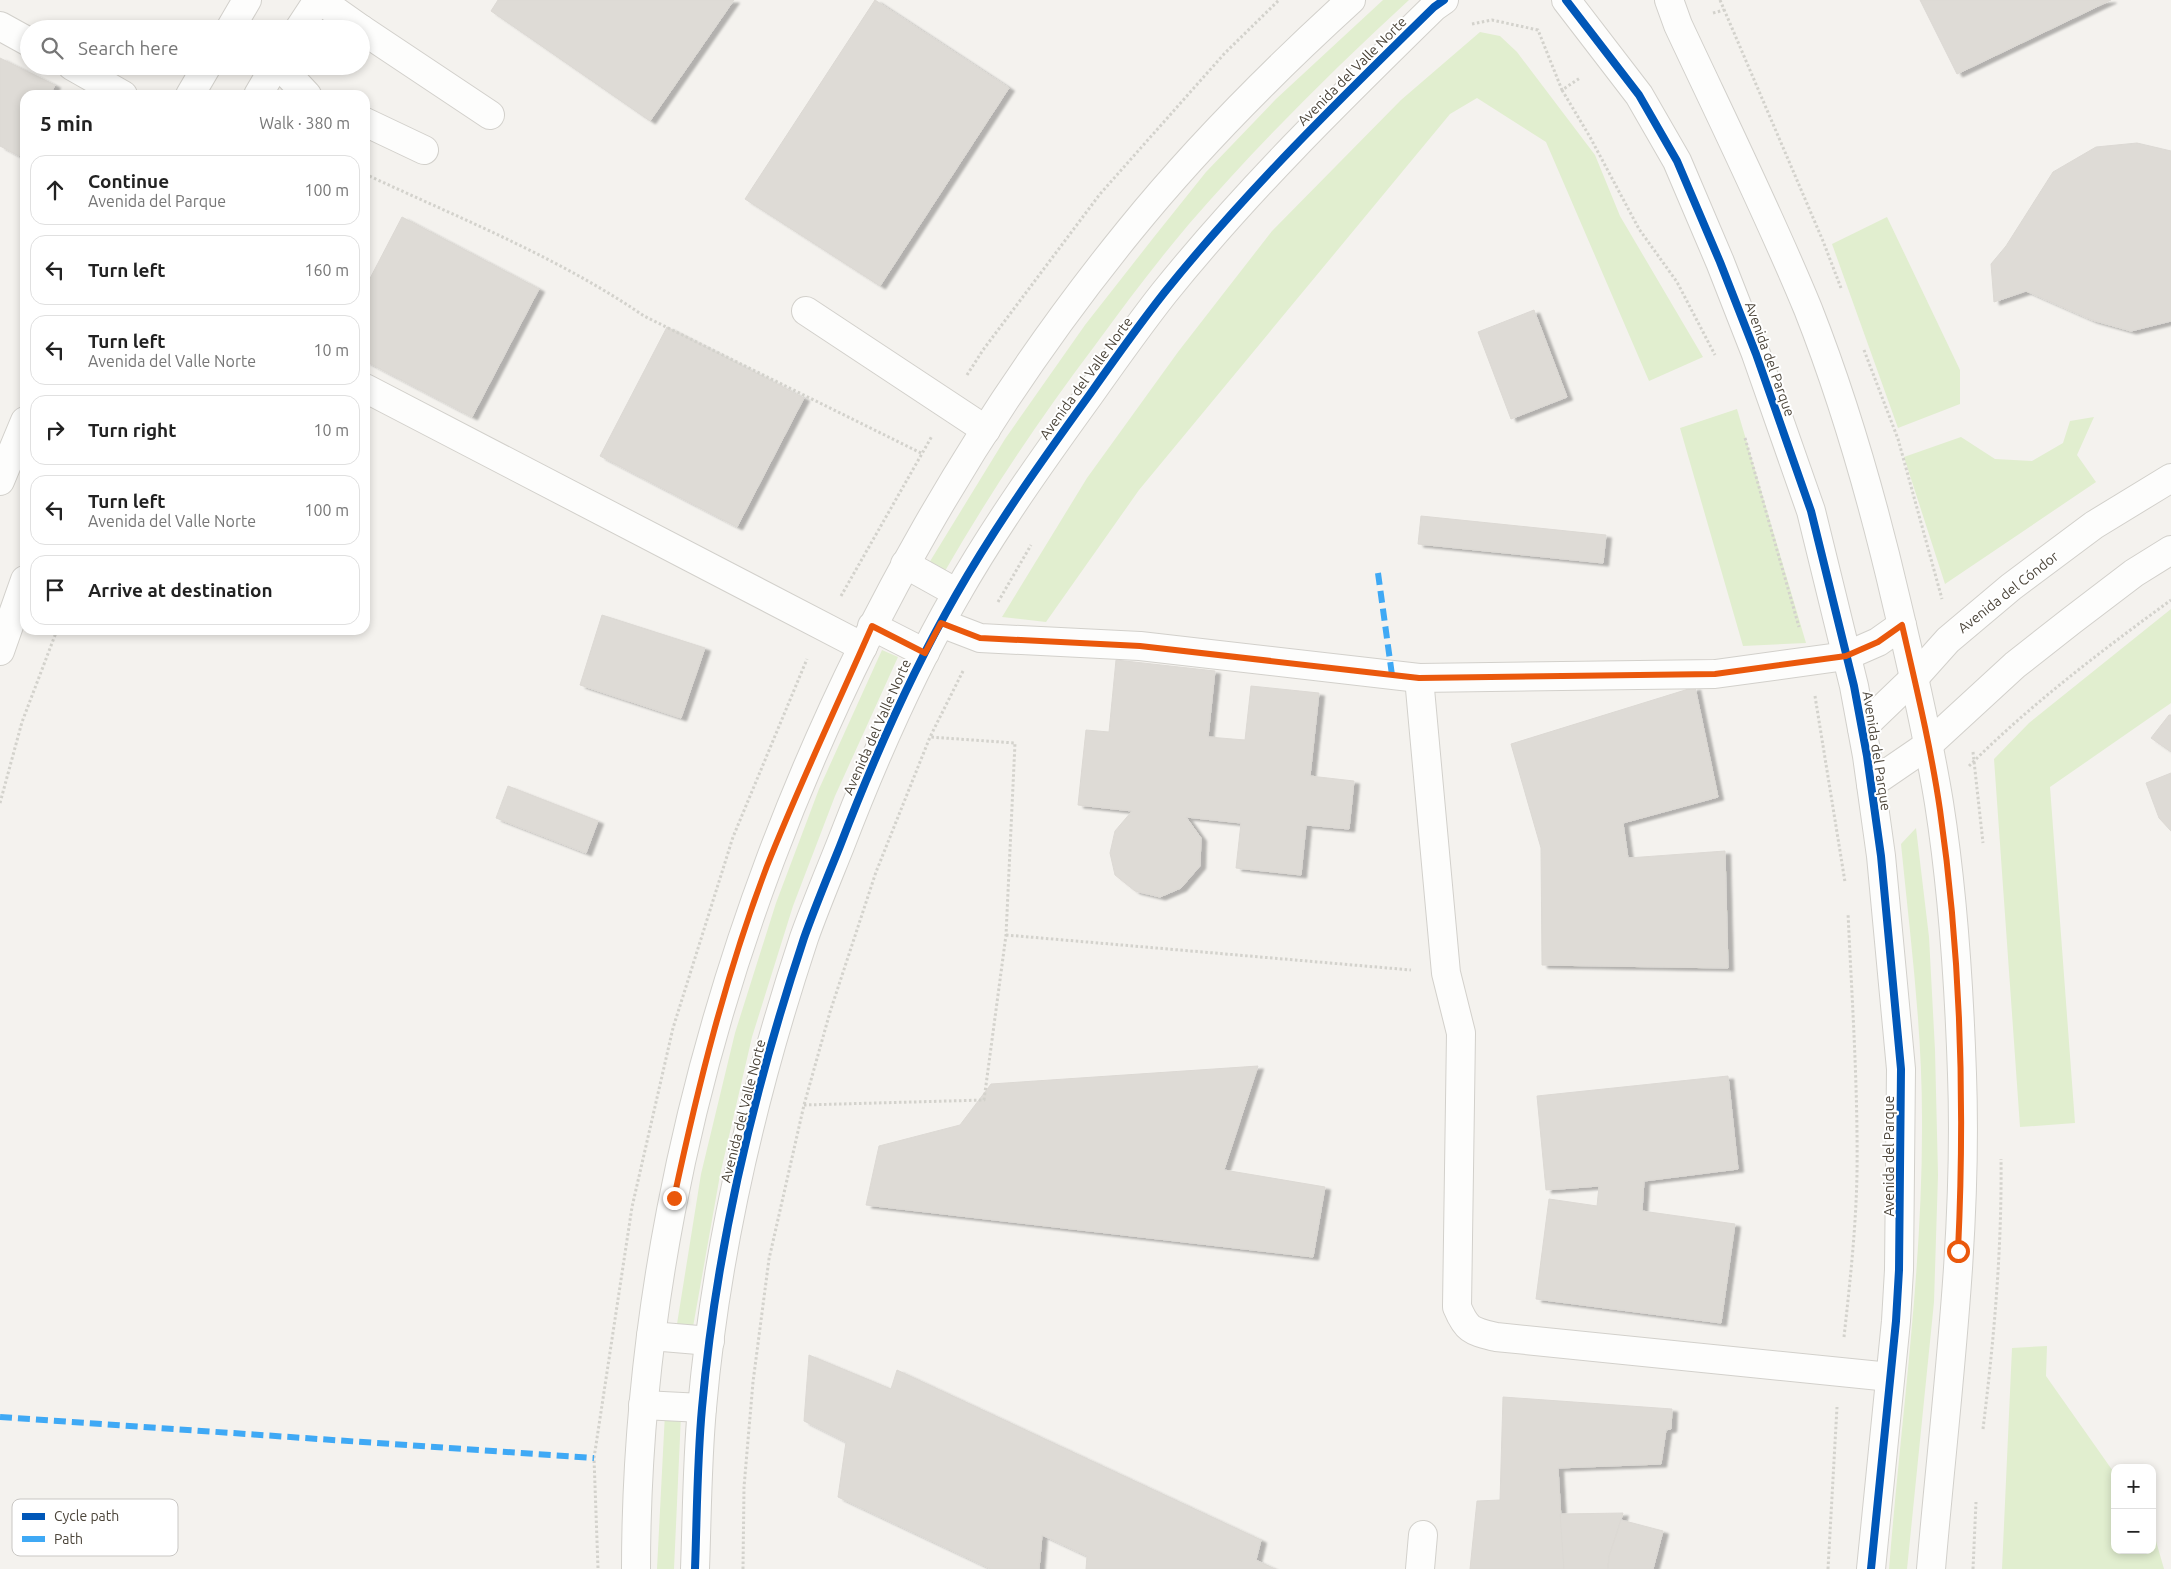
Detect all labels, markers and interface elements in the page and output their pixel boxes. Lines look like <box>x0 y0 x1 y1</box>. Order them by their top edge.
street label: Avenida del Valle Norte <box>1294 13 1410 129</box>
search box <box>20 20 370 75</box>
icon: search <box>38 34 66 62</box>
text: Search here <box>78 37 178 59</box>
text: 5 min <box>40 111 93 135</box>
text: Walk · 380 m <box>259 114 350 132</box>
text: Continue <box>88 170 169 192</box>
icon: ahead <box>41 176 69 204</box>
text: 100 m <box>304 181 349 199</box>
text: Avenida del Parque <box>88 192 226 210</box>
icon: left <box>41 256 69 284</box>
text: Turn left <box>88 259 166 281</box>
text: 160 m <box>304 261 349 279</box>
street label: Avenida del Parque <box>1742 299 1798 419</box>
street label: Avenida del Valle Norte <box>1036 314 1136 442</box>
text: Turn left <box>88 330 166 352</box>
icon: left <box>41 336 69 364</box>
text: 10 m <box>313 341 349 359</box>
text: Avenida del Valle Norte <box>88 352 256 370</box>
icon: right <box>41 416 69 444</box>
text: Turn right <box>88 419 176 441</box>
text: 10 m <box>313 421 349 439</box>
text: Turn left <box>88 490 166 512</box>
icon: left <box>41 496 69 524</box>
text: 100 m <box>304 501 349 519</box>
text: Avenida del Valle Norte <box>88 512 256 530</box>
street label: Avenida del Cóndor <box>1955 548 2062 636</box>
icon: arrive <box>41 576 69 604</box>
text: Arrive at destination <box>88 579 273 601</box>
street label: Avenida del Valle Norte <box>840 657 914 797</box>
street label: Avenida del Parque <box>1860 690 1894 812</box>
street label: Avenida del Valle Norte <box>717 1038 769 1184</box>
street label: Avenida del Parque <box>1881 1096 1897 1216</box>
route end <box>663 1187 686 1210</box>
route start <box>1947 1240 1970 1263</box>
map controls <box>2111 1464 2156 1554</box>
button: + <box>2111 1464 2156 1509</box>
legend <box>12 1499 178 1556</box>
text: Cycle path <box>54 1508 119 1524</box>
button: − <box>2111 1509 2156 1554</box>
text: Path <box>54 1531 83 1547</box>

